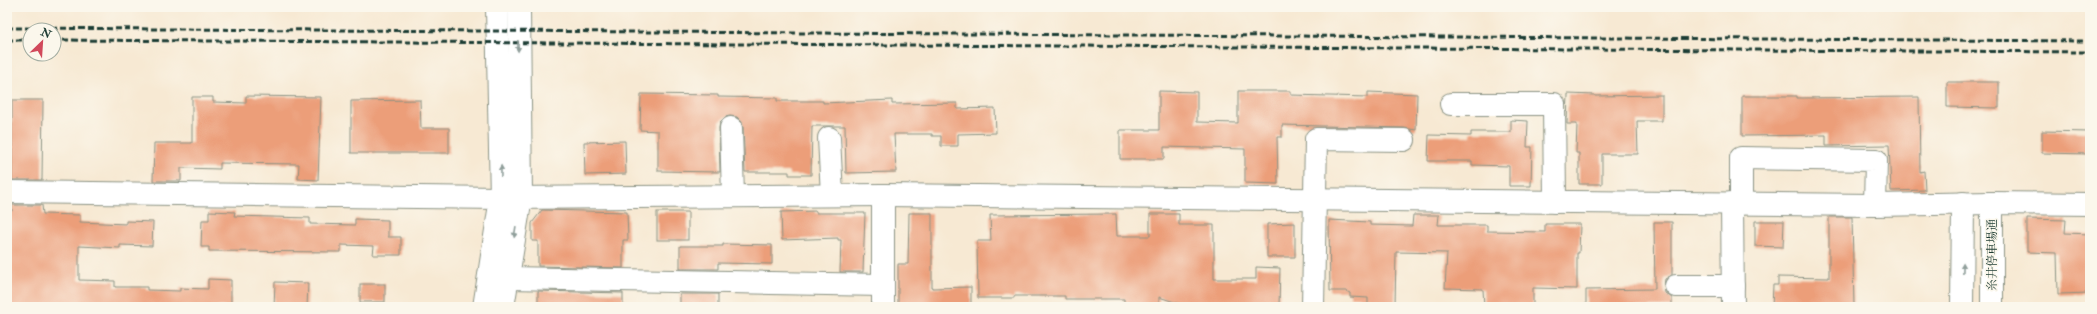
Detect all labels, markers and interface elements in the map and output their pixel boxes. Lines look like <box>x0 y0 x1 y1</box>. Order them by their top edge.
north arrow <box>22 22 62 62</box>
text: N <box>38 25 54 42</box>
one-way arrow <box>515 40 521 53</box>
one-way arrow <box>498 164 504 177</box>
street label: 糸井停車場通 <box>1985 219 2000 291</box>
one-way arrow <box>512 225 518 238</box>
one-way arrow <box>1960 261 1966 274</box>

